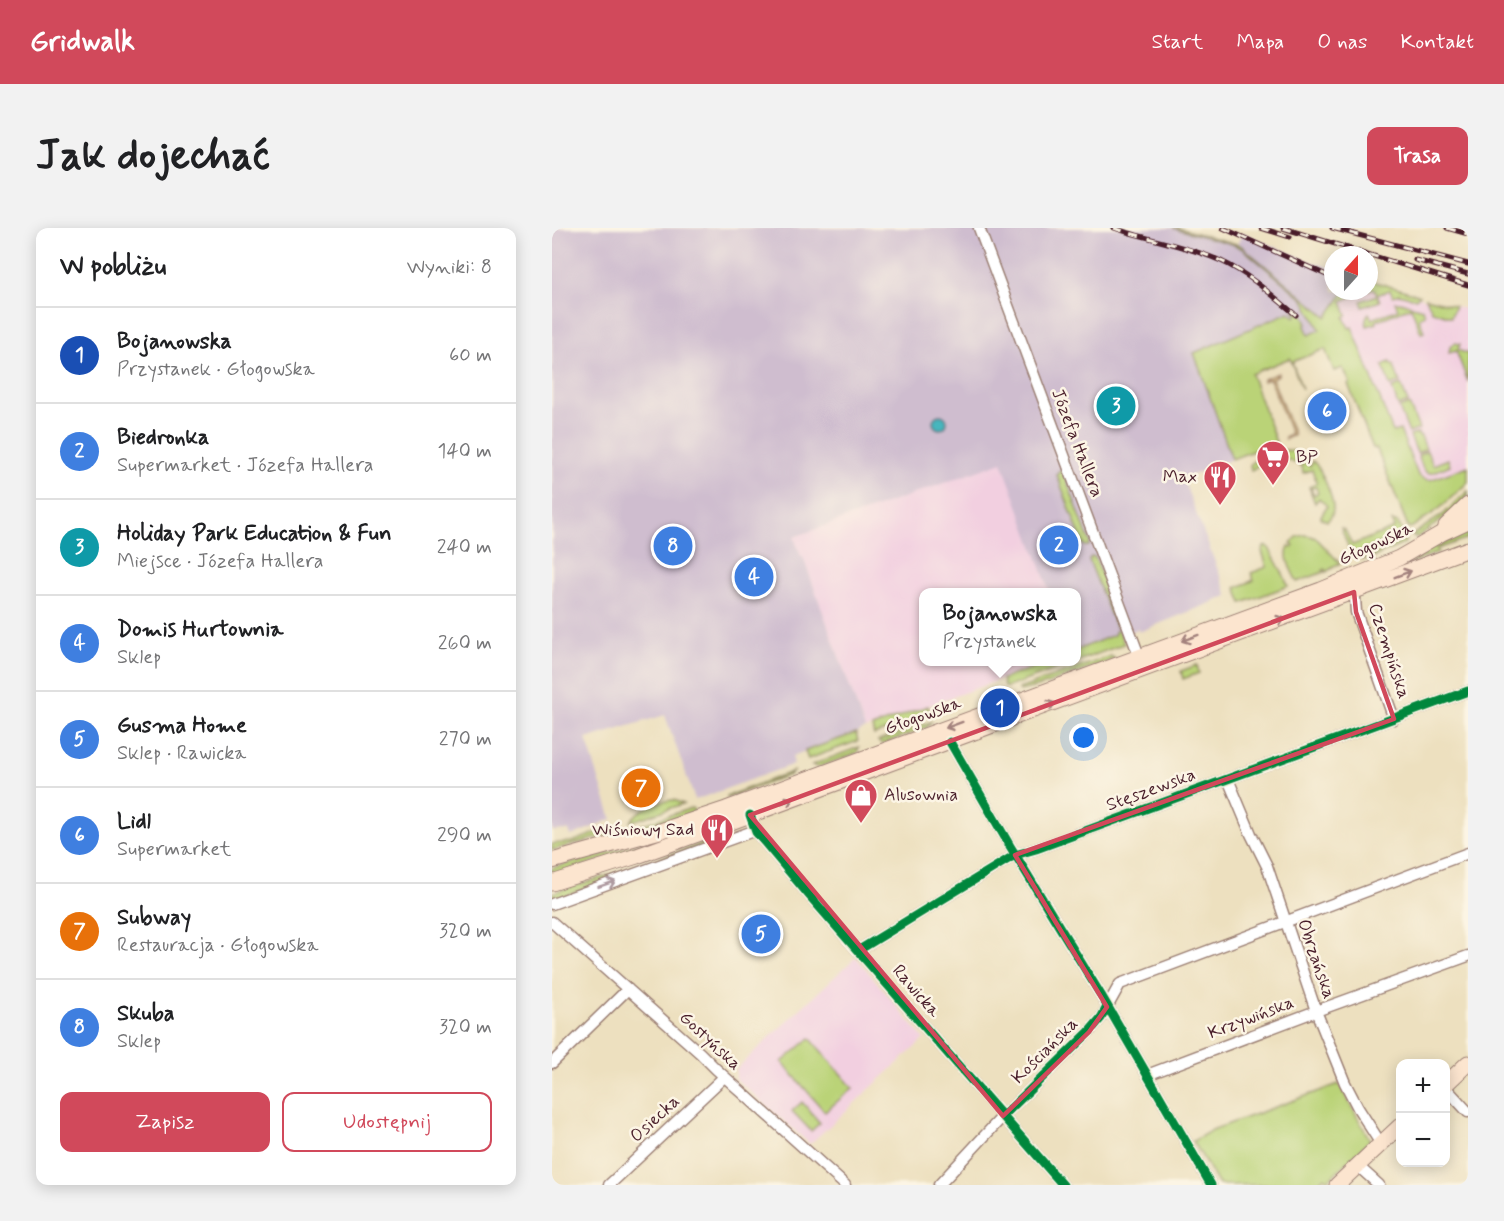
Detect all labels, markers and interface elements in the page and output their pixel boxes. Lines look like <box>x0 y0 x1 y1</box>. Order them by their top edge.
text: Gridwalk <box>30 24 135 61</box>
text: Start <box>1151 28 1203 56</box>
text: Mapa <box>1236 28 1284 56</box>
text: O nas <box>1317 28 1367 56</box>
text: Kontakt <box>1400 28 1474 56</box>
button: Trasa <box>1367 127 1468 185</box>
text: Jak dojechać <box>36 129 270 184</box>
north arrow <box>1324 246 1378 300</box>
text: W pobliżu <box>60 250 166 284</box>
text: Wyniki: 8 <box>407 254 492 281</box>
text: Bojanowska <box>117 328 232 356</box>
text: 1 <box>75 342 84 369</box>
text: 60 m <box>449 342 492 369</box>
text: Przystanek · Głogowska <box>117 356 315 383</box>
pin: 3 <box>1096 384 1136 429</box>
street label: Józefa Hallera <box>1045 385 1109 501</box>
pin: 6 <box>1308 388 1346 434</box>
text: Biedronka <box>117 424 209 452</box>
text: 2 <box>75 438 84 465</box>
text: 140 m <box>438 438 492 465</box>
supermarket icon: BP <box>1255 439 1291 486</box>
place label: BP <box>1296 445 1318 469</box>
text: Supermarket · Józefa Hallera <box>117 452 373 479</box>
restaurant icon: Max <box>1202 459 1238 506</box>
place label: Max <box>1163 465 1197 489</box>
street label: Głogowska <box>1335 516 1417 572</box>
text: Holiday Park Education & Fun <box>117 520 392 548</box>
pin: 2 <box>1040 522 1078 568</box>
pin: 8 <box>654 524 692 568</box>
text: 3 <box>75 534 84 561</box>
text: 240 m <box>437 534 492 561</box>
text: Miejsce · Józefa Hallera <box>117 548 324 575</box>
pin: 4 <box>734 554 774 600</box>
one-way arrow <box>1394 568 1412 579</box>
popup <box>919 588 1081 666</box>
text: Bojanowska <box>943 600 1057 628</box>
street label: Czempińska <box>1362 600 1416 702</box>
one-way arrow <box>1266 615 1285 626</box>
text: Domis Hurtownia <box>117 616 284 644</box>
text: Przystanek <box>943 628 1036 655</box>
text: 4 <box>74 630 85 657</box>
text: 260 m <box>438 630 492 657</box>
one-way arrow <box>1181 633 1200 644</box>
text: Sklep <box>117 644 161 671</box>
pin: 1 <box>980 686 1020 730</box>
street label: Głogowska <box>882 691 965 741</box>
one-way arrow <box>1037 699 1056 710</box>
text: Gusma Home <box>117 712 247 740</box>
one-way arrow <box>945 720 964 731</box>
your location <box>1069 723 1098 752</box>
text: 5 <box>74 726 86 753</box>
text: 270 m <box>439 726 492 753</box>
text: Sklep · Rawicka <box>117 740 246 767</box>
street label: Stęszewska <box>1103 763 1199 817</box>
pin: 7 <box>622 766 661 810</box>
shop icon: Alusownia <box>843 777 879 824</box>
place label: Alusownia <box>884 783 958 807</box>
one-way arrow <box>776 796 794 807</box>
text: Lidl <box>117 808 151 836</box>
restaurant icon: Wiśniowy Sad <box>699 812 735 859</box>
place label: Wiśniowy Sad <box>592 818 694 842</box>
text: 6 <box>74 822 85 849</box>
text: 290 m <box>437 822 492 849</box>
text: Supermarket <box>117 836 231 863</box>
one-way arrow <box>597 878 616 889</box>
text: Subway <box>117 904 191 932</box>
pin: 5 <box>742 912 780 956</box>
street label: Obrzańska <box>1291 916 1341 1002</box>
text: 7 <box>73 918 86 945</box>
text: 320 m <box>439 918 492 945</box>
text: Restauracja · Głogowska <box>117 932 318 959</box>
street label: Rawicka <box>886 959 946 1023</box>
street label: Krzywińska <box>1205 991 1297 1045</box>
text: Skuba <box>117 1000 175 1028</box>
street label: Gostyńska <box>674 1006 746 1076</box>
street label: Kościańska <box>1007 1013 1083 1089</box>
text: 8 <box>74 1014 85 1041</box>
text: 320 m <box>439 1014 492 1041</box>
text: Sklep <box>117 1028 161 1055</box>
map controls <box>1396 1059 1450 1167</box>
button: + <box>1396 1059 1450 1113</box>
street label: Osiecka <box>625 1090 685 1148</box>
button: Zapisz <box>60 1092 270 1152</box>
button: Udostępnij <box>282 1092 492 1152</box>
button: − <box>1396 1113 1450 1167</box>

